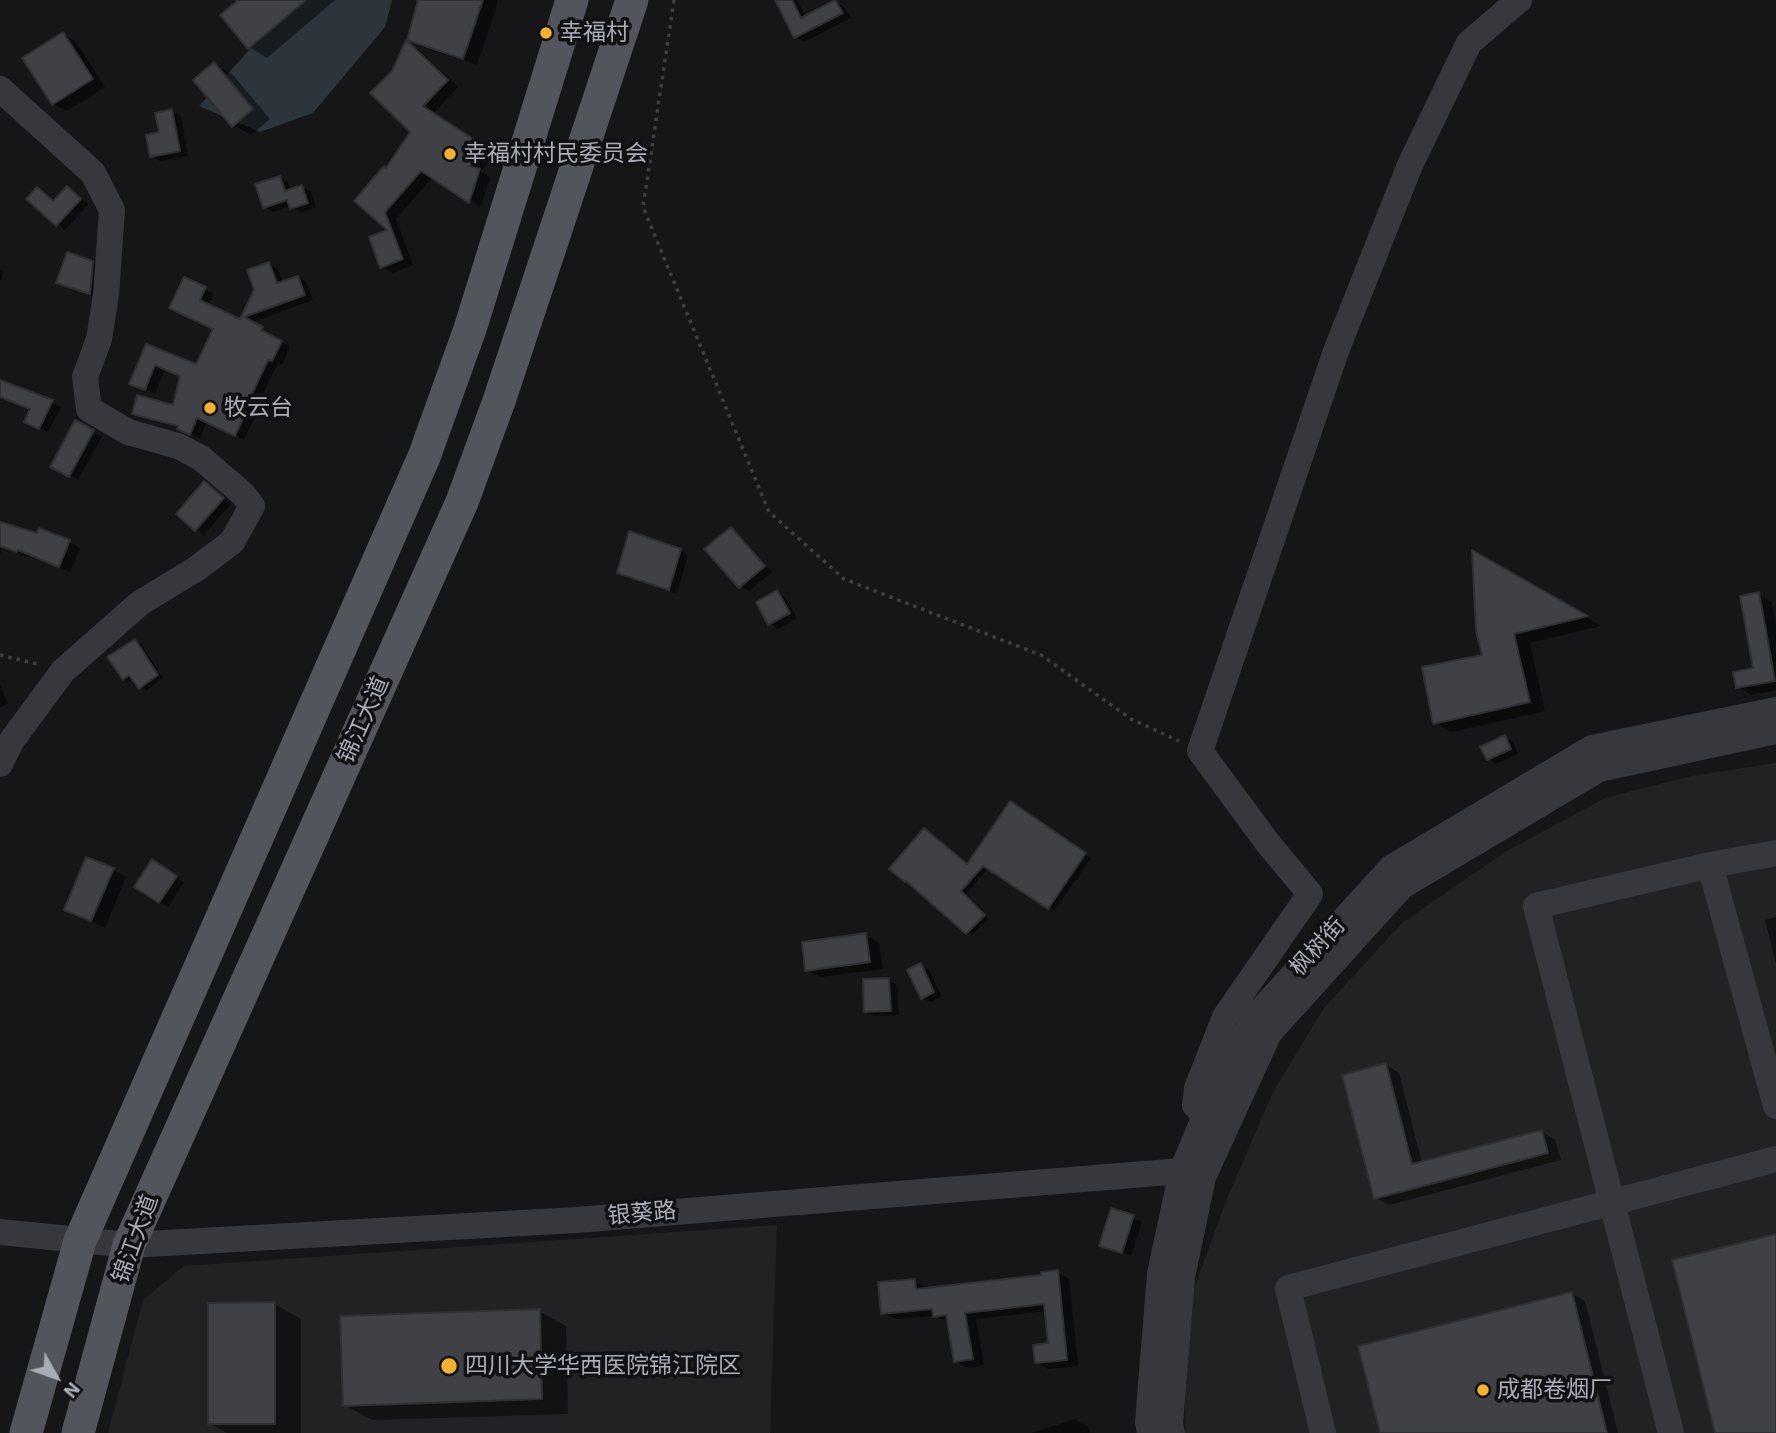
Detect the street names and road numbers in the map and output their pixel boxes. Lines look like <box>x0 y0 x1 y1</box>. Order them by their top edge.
street label: 锦江大道 <box>333 672 395 768</box>
street label: 枫树街 <box>1285 912 1351 982</box>
street label: 锦江大道 <box>107 1191 165 1287</box>
street label: 银葵路 <box>606 1197 678 1231</box>

